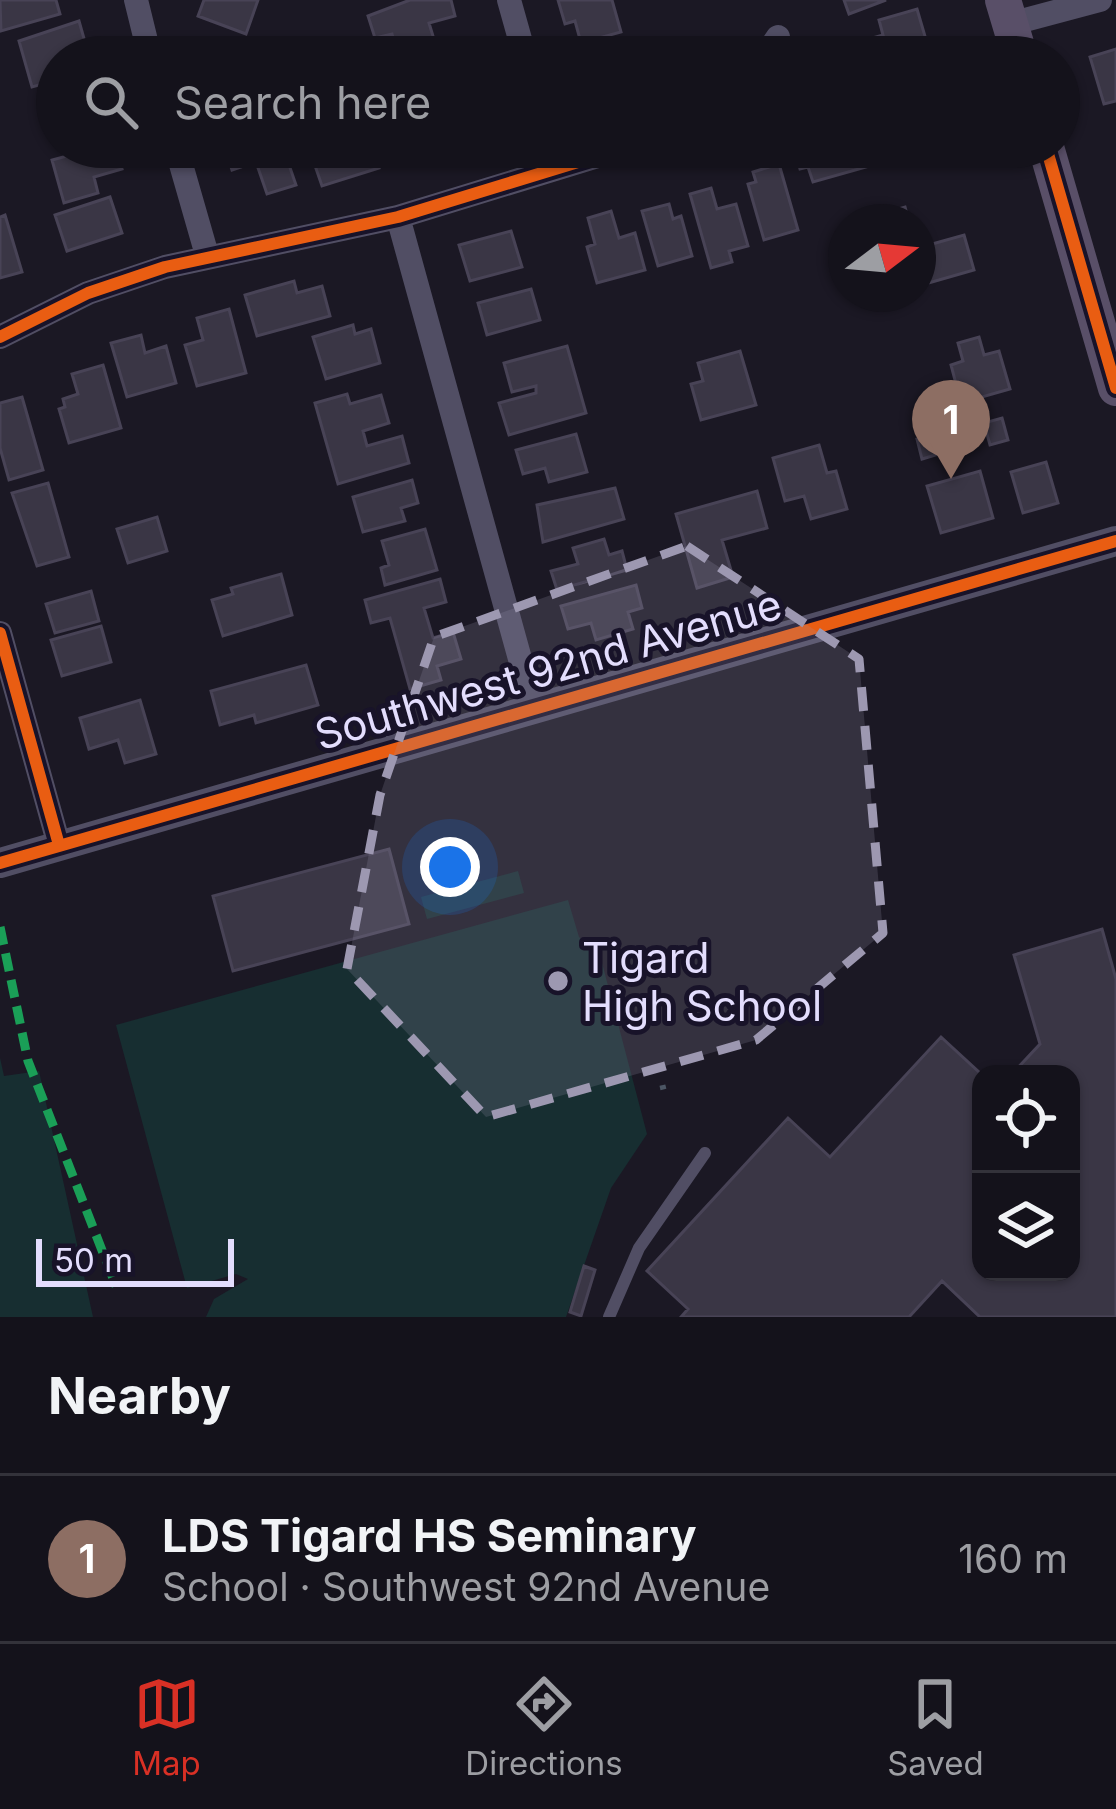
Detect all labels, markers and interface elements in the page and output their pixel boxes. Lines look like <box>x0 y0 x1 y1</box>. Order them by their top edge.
search box <box>36 36 1080 168</box>
icon: search <box>78 69 144 135</box>
text: Search here <box>174 75 431 130</box>
north arrow <box>828 204 936 312</box>
pin: 1 <box>912 380 990 479</box>
street label: Southwest 92nd Avenue <box>309 578 787 760</box>
your location <box>420 837 480 897</box>
place label: Tigard High School <box>582 932 822 1031</box>
marker: Tigard High School <box>545 968 571 994</box>
map controls <box>972 1065 1080 1281</box>
button: locate <box>972 1065 1080 1173</box>
button: layers <box>972 1173 1080 1281</box>
scale bar <box>36 1233 234 1286</box>
text: 50 m <box>54 1240 133 1280</box>
text: Nearby <box>48 1365 231 1426</box>
text: LDS Tigard HS Seminary <box>162 1508 697 1563</box>
text: 1 <box>79 1535 95 1582</box>
text: 160 m <box>958 1535 1068 1582</box>
text: School · Southwest 92nd Avenue <box>162 1563 770 1610</box>
tab: Map <box>132 1671 201 1783</box>
tab: Directions <box>465 1671 623 1783</box>
tab: Saved <box>887 1671 984 1783</box>

